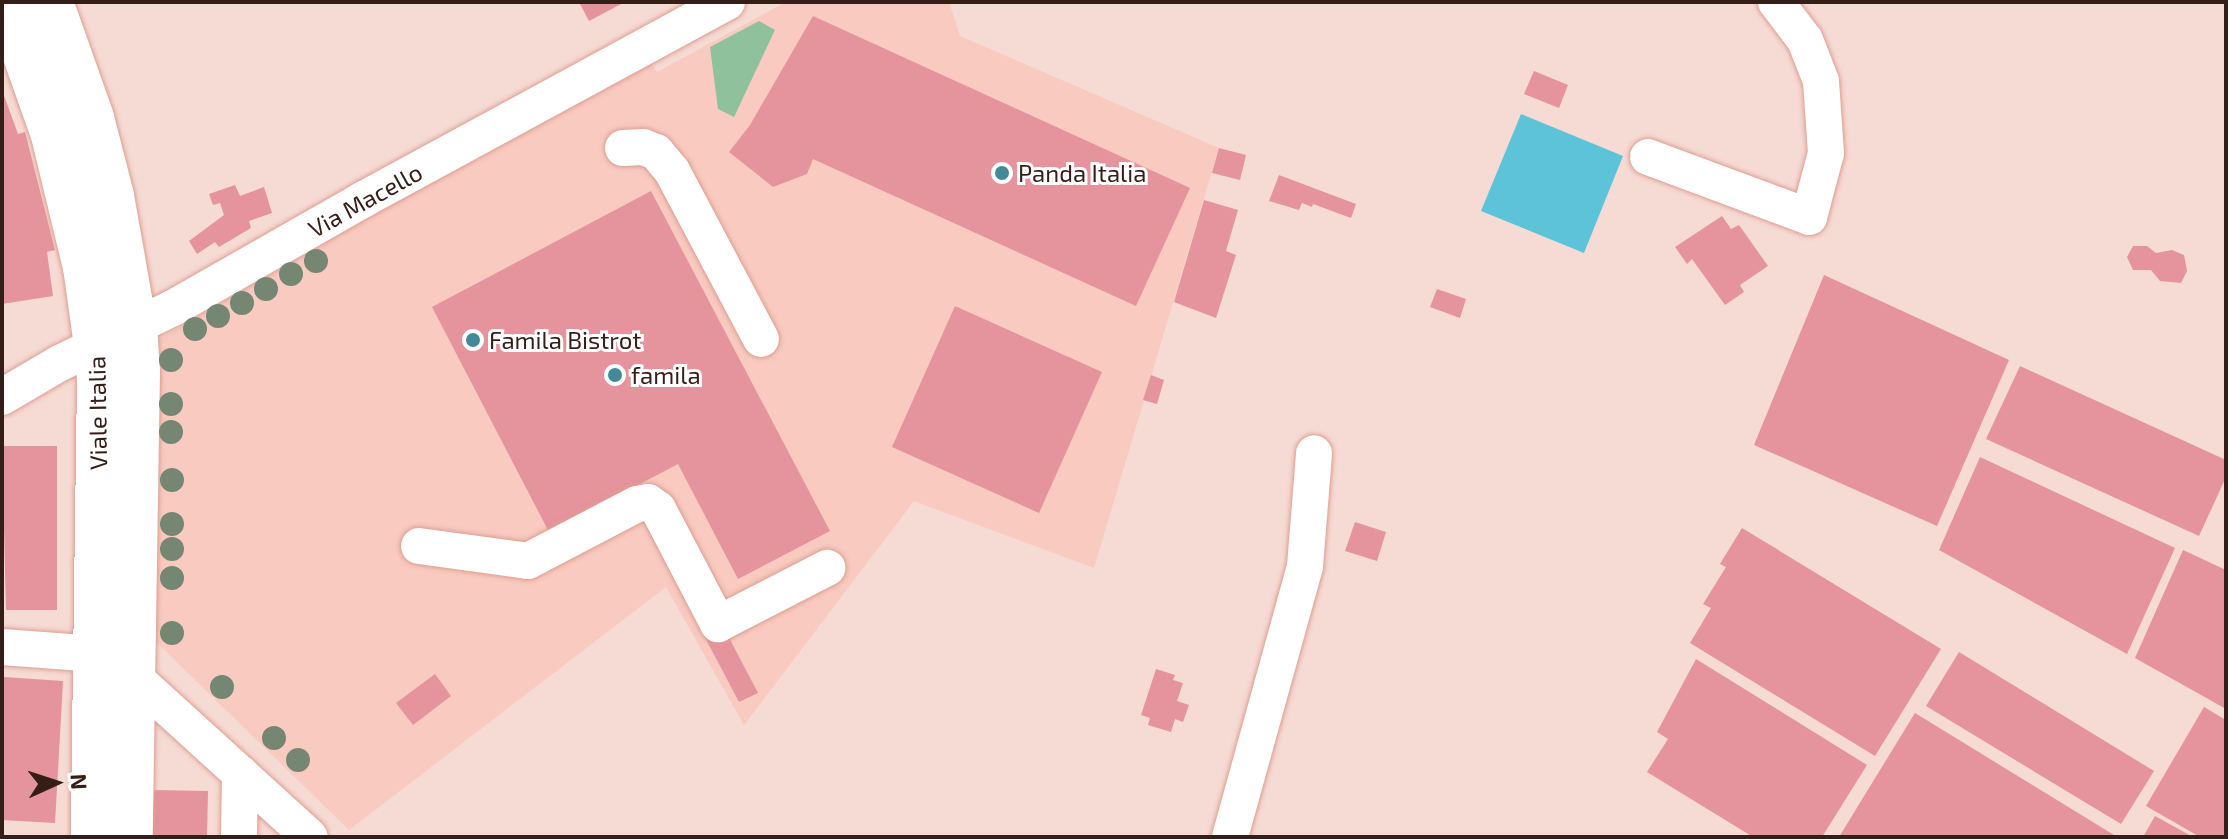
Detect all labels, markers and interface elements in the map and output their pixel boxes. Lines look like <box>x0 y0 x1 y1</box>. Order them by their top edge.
street label: Via Macello <box>303 157 427 243</box>
place label: Panda Italia <box>1018 159 1146 187</box>
marker: Panda Italia <box>993 164 1011 182</box>
place label: Famila Bistrot <box>489 326 641 354</box>
marker: Famila Bistrot <box>464 331 482 349</box>
street label: Viale Italia <box>82 356 112 470</box>
place label: famila <box>631 361 701 389</box>
marker: famila <box>606 366 624 384</box>
north arrow <box>16 743 96 823</box>
text: N <box>67 773 93 790</box>

